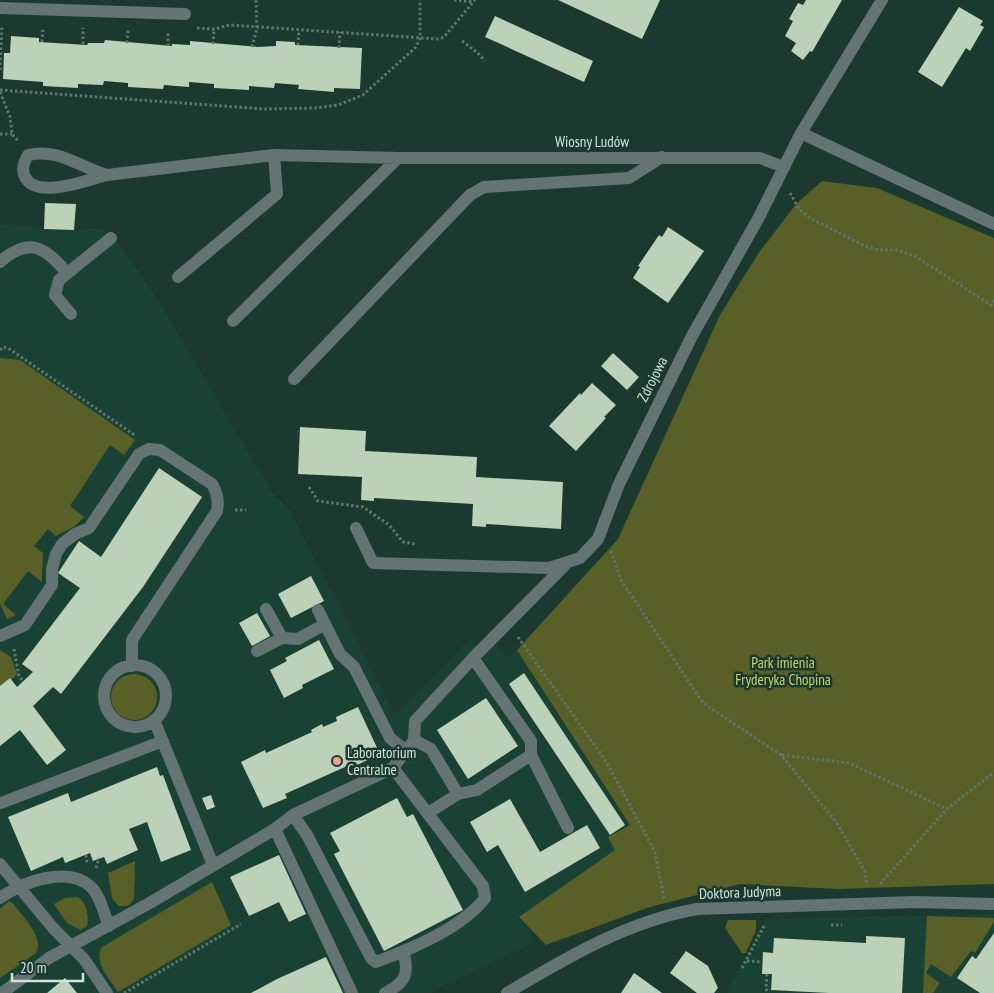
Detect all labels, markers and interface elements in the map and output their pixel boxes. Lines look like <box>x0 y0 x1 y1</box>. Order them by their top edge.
street label: Wiosny Ludów <box>555 132 629 151</box>
street label: Zdrojowa <box>633 353 671 405</box>
park label: Park imienia Fryderyka Chopina <box>735 653 831 689</box>
place label: Laboratorium Centralne <box>347 743 416 779</box>
marker: Laboratorium Centralne <box>331 755 343 767</box>
street label: Doktora Judyma <box>699 881 781 903</box>
scale bar <box>12 950 84 982</box>
text: 20 m <box>20 958 46 977</box>

